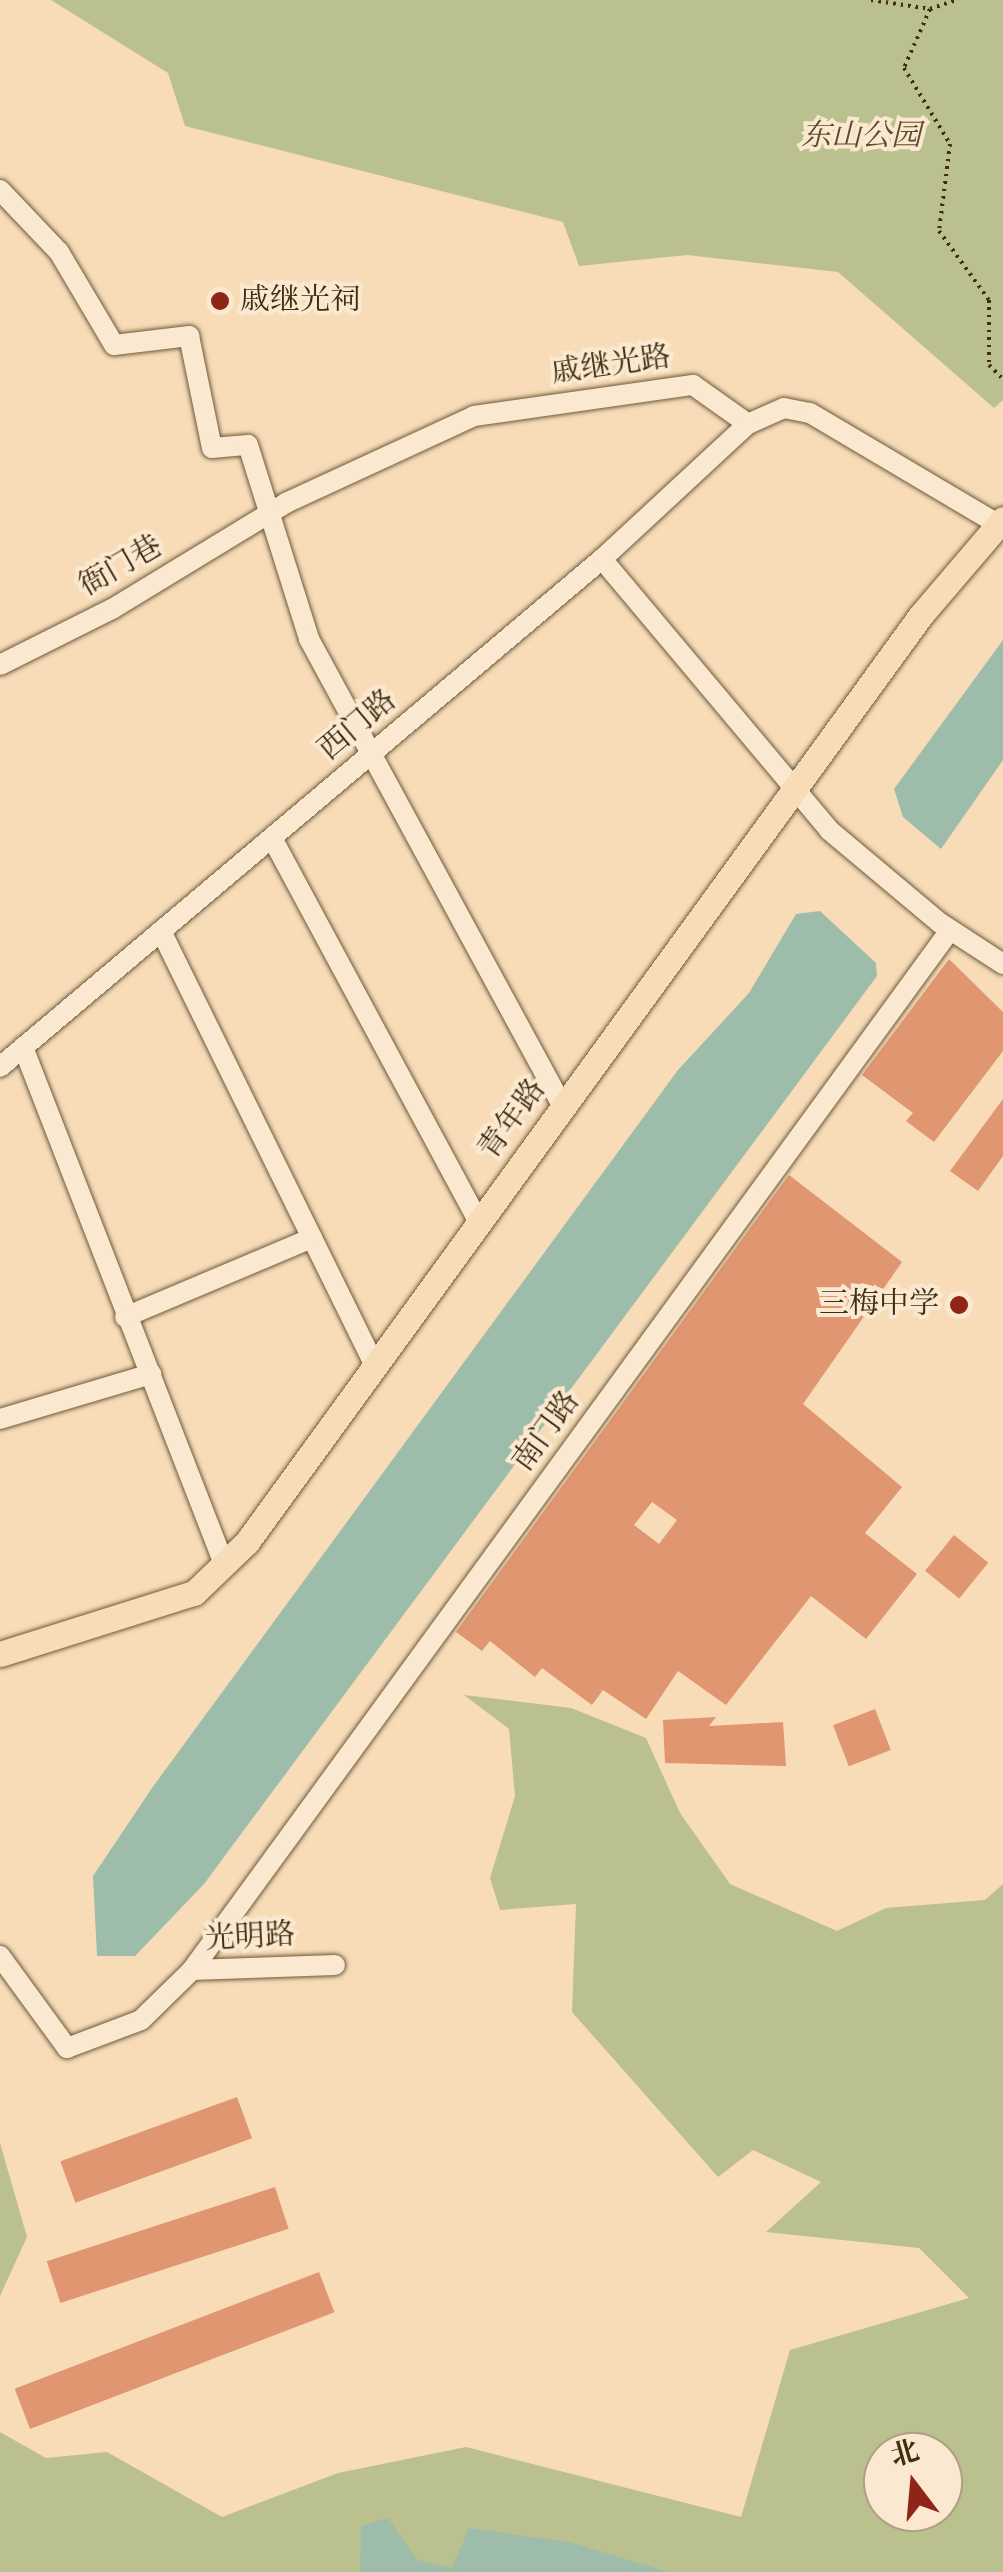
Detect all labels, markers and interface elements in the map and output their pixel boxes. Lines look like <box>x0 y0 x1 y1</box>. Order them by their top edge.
park label: 东山公园 <box>801 119 921 155</box>
place label: 戚继光祠 <box>240 283 360 319</box>
marker: 戚继光祠 <box>209 290 231 312</box>
street label: 戚继光路 <box>549 340 673 392</box>
street label: 衙门巷 <box>73 529 169 605</box>
street label: 西门路 <box>312 683 404 769</box>
street label: 青年路 <box>472 1073 554 1167</box>
place label: 三梅中学 <box>819 1287 939 1323</box>
marker: 三梅中学 <box>948 1294 970 1316</box>
street label: 南门路 <box>506 1385 588 1479</box>
street label: 光明路 <box>204 1918 296 1958</box>
north arrow <box>863 2432 963 2532</box>
text: 北 <box>887 2434 923 2475</box>

